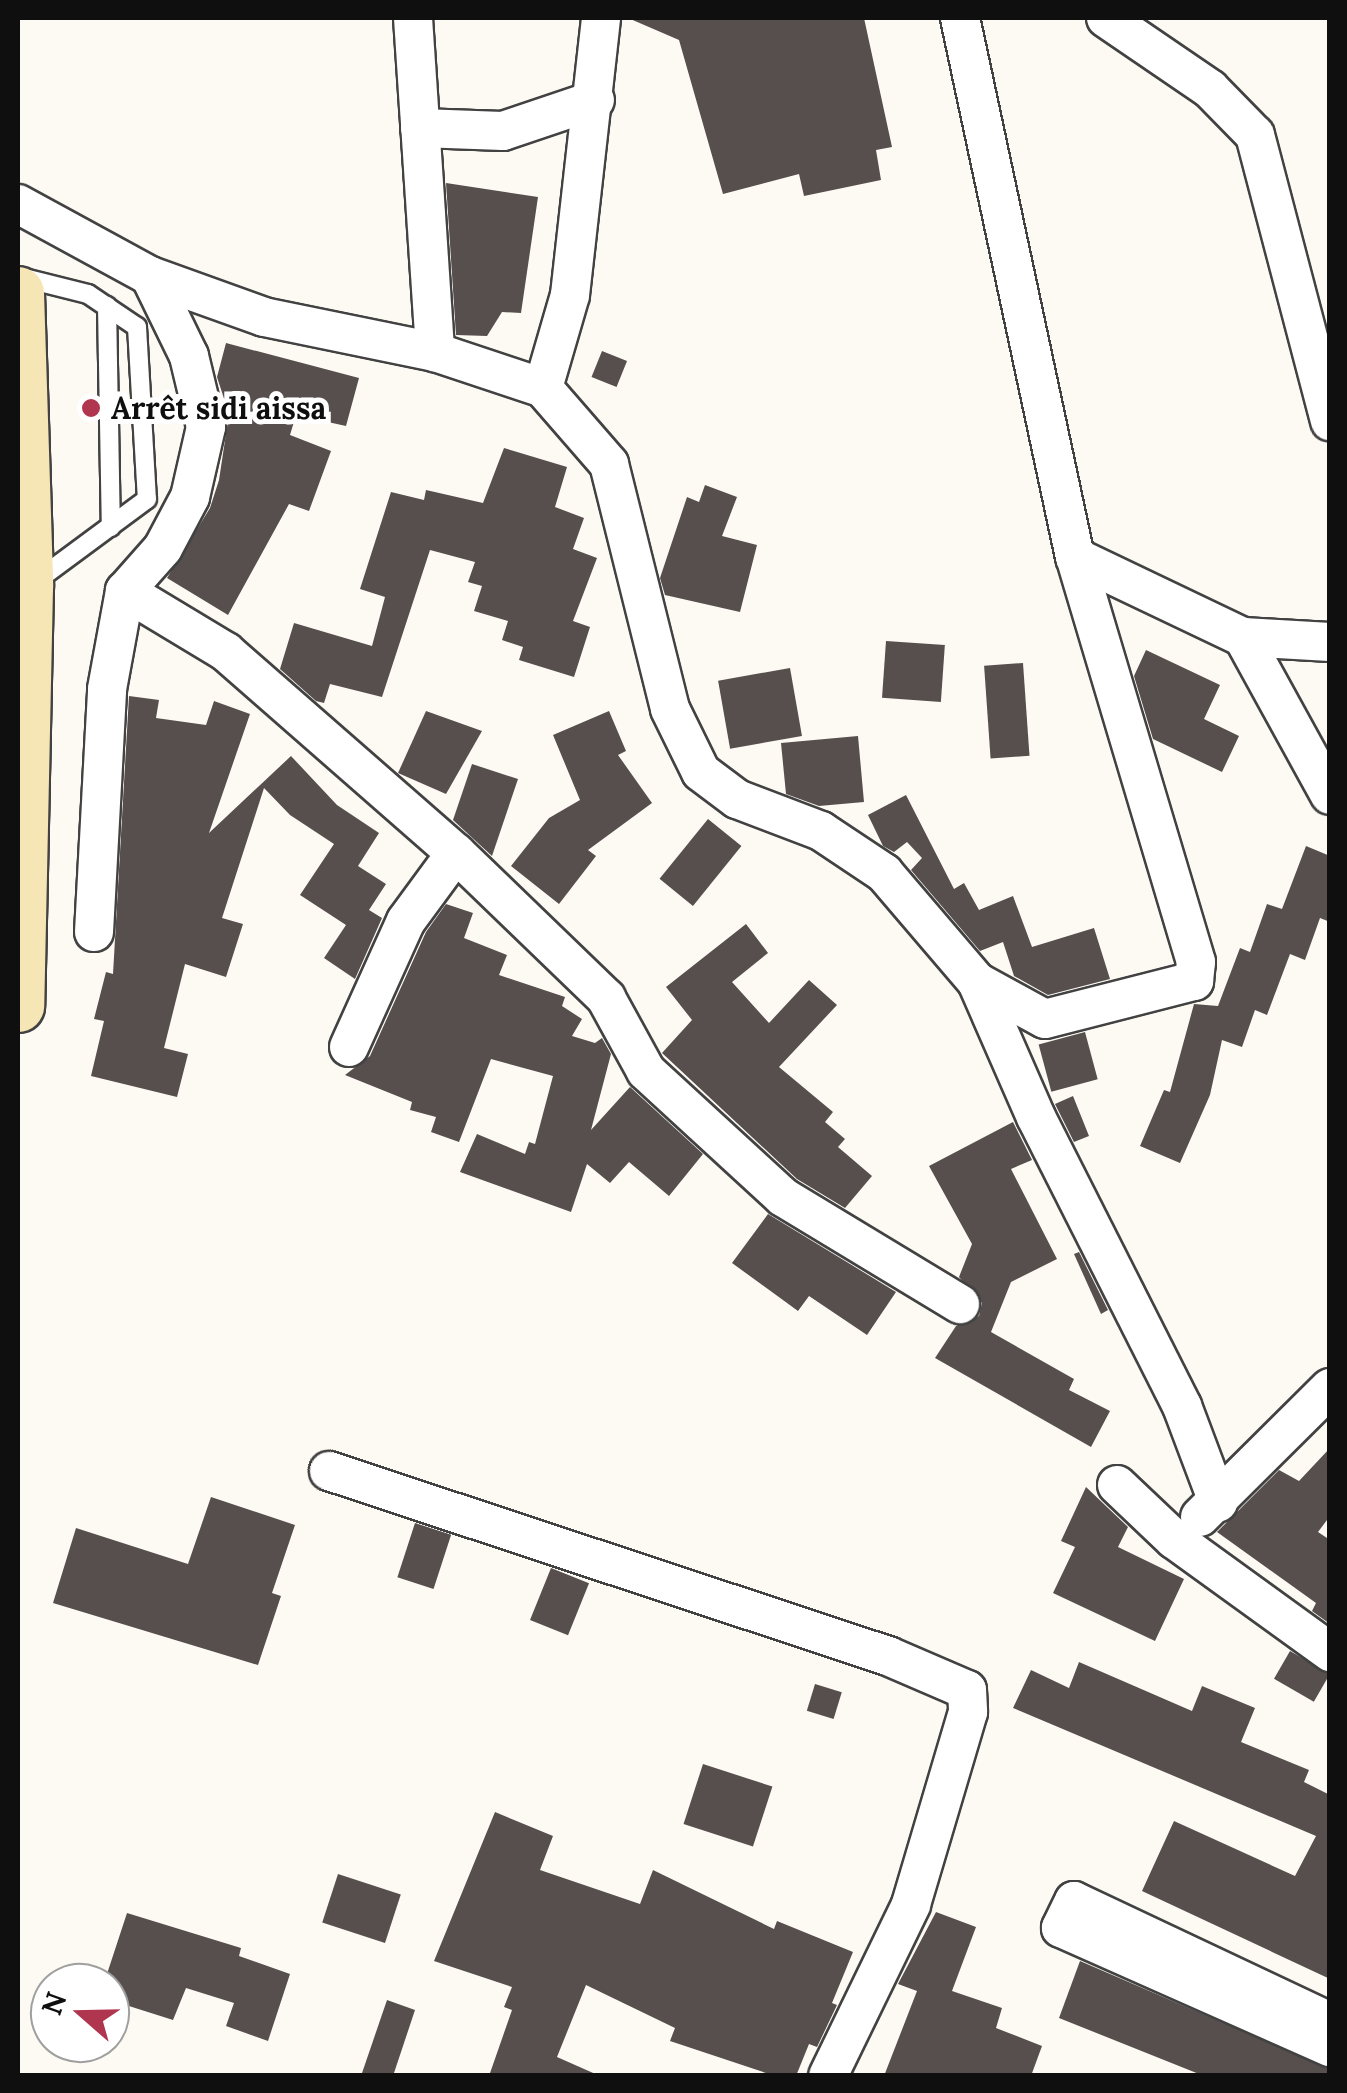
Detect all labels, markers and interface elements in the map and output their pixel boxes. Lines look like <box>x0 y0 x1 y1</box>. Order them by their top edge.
place label: Arrêt sidi aissa <box>111 390 326 426</box>
marker: Arrêt sidi aissa <box>80 397 102 419</box>
north arrow <box>30 1963 130 2063</box>
text: N <box>33 1987 74 2020</box>

